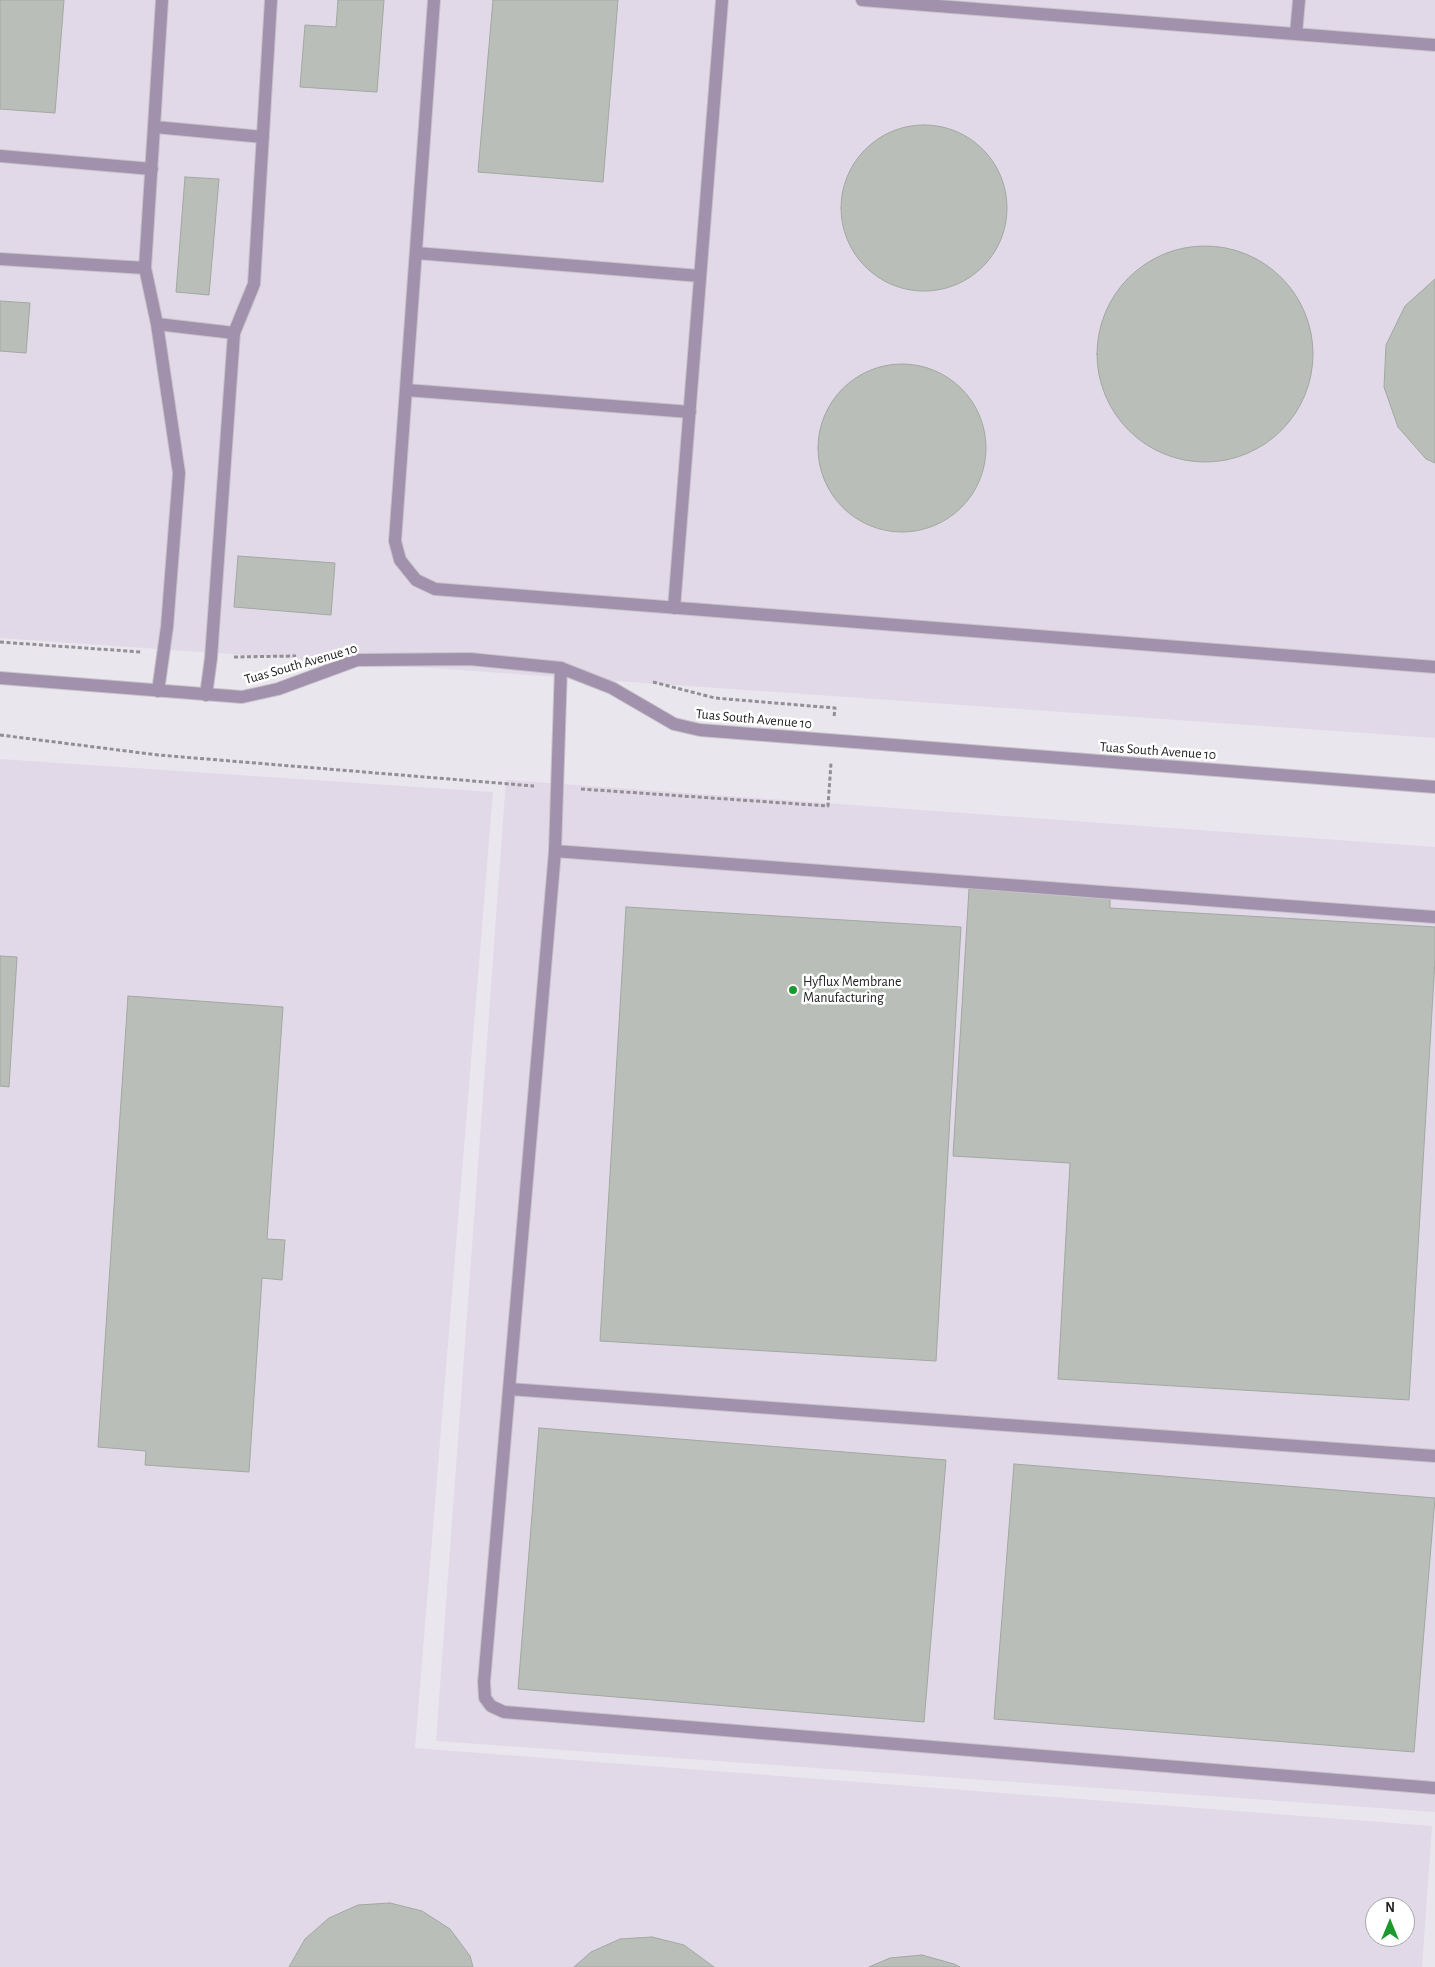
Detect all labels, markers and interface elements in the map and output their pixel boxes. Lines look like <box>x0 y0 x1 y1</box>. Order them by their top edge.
street label: Tuas South Avenue 10 <box>243 640 359 688</box>
street label: Tuas South Avenue 10 <box>695 706 813 732</box>
street label: Tuas South Avenue 10 <box>1099 739 1217 763</box>
place label: Hyflux Membrane Manufacturing <box>803 974 901 1006</box>
marker: Hyflux Membrane Manufacturing <box>787 984 799 996</box>
north arrow <box>1365 1897 1415 1947</box>
text: N <box>1385 1901 1395 1915</box>

